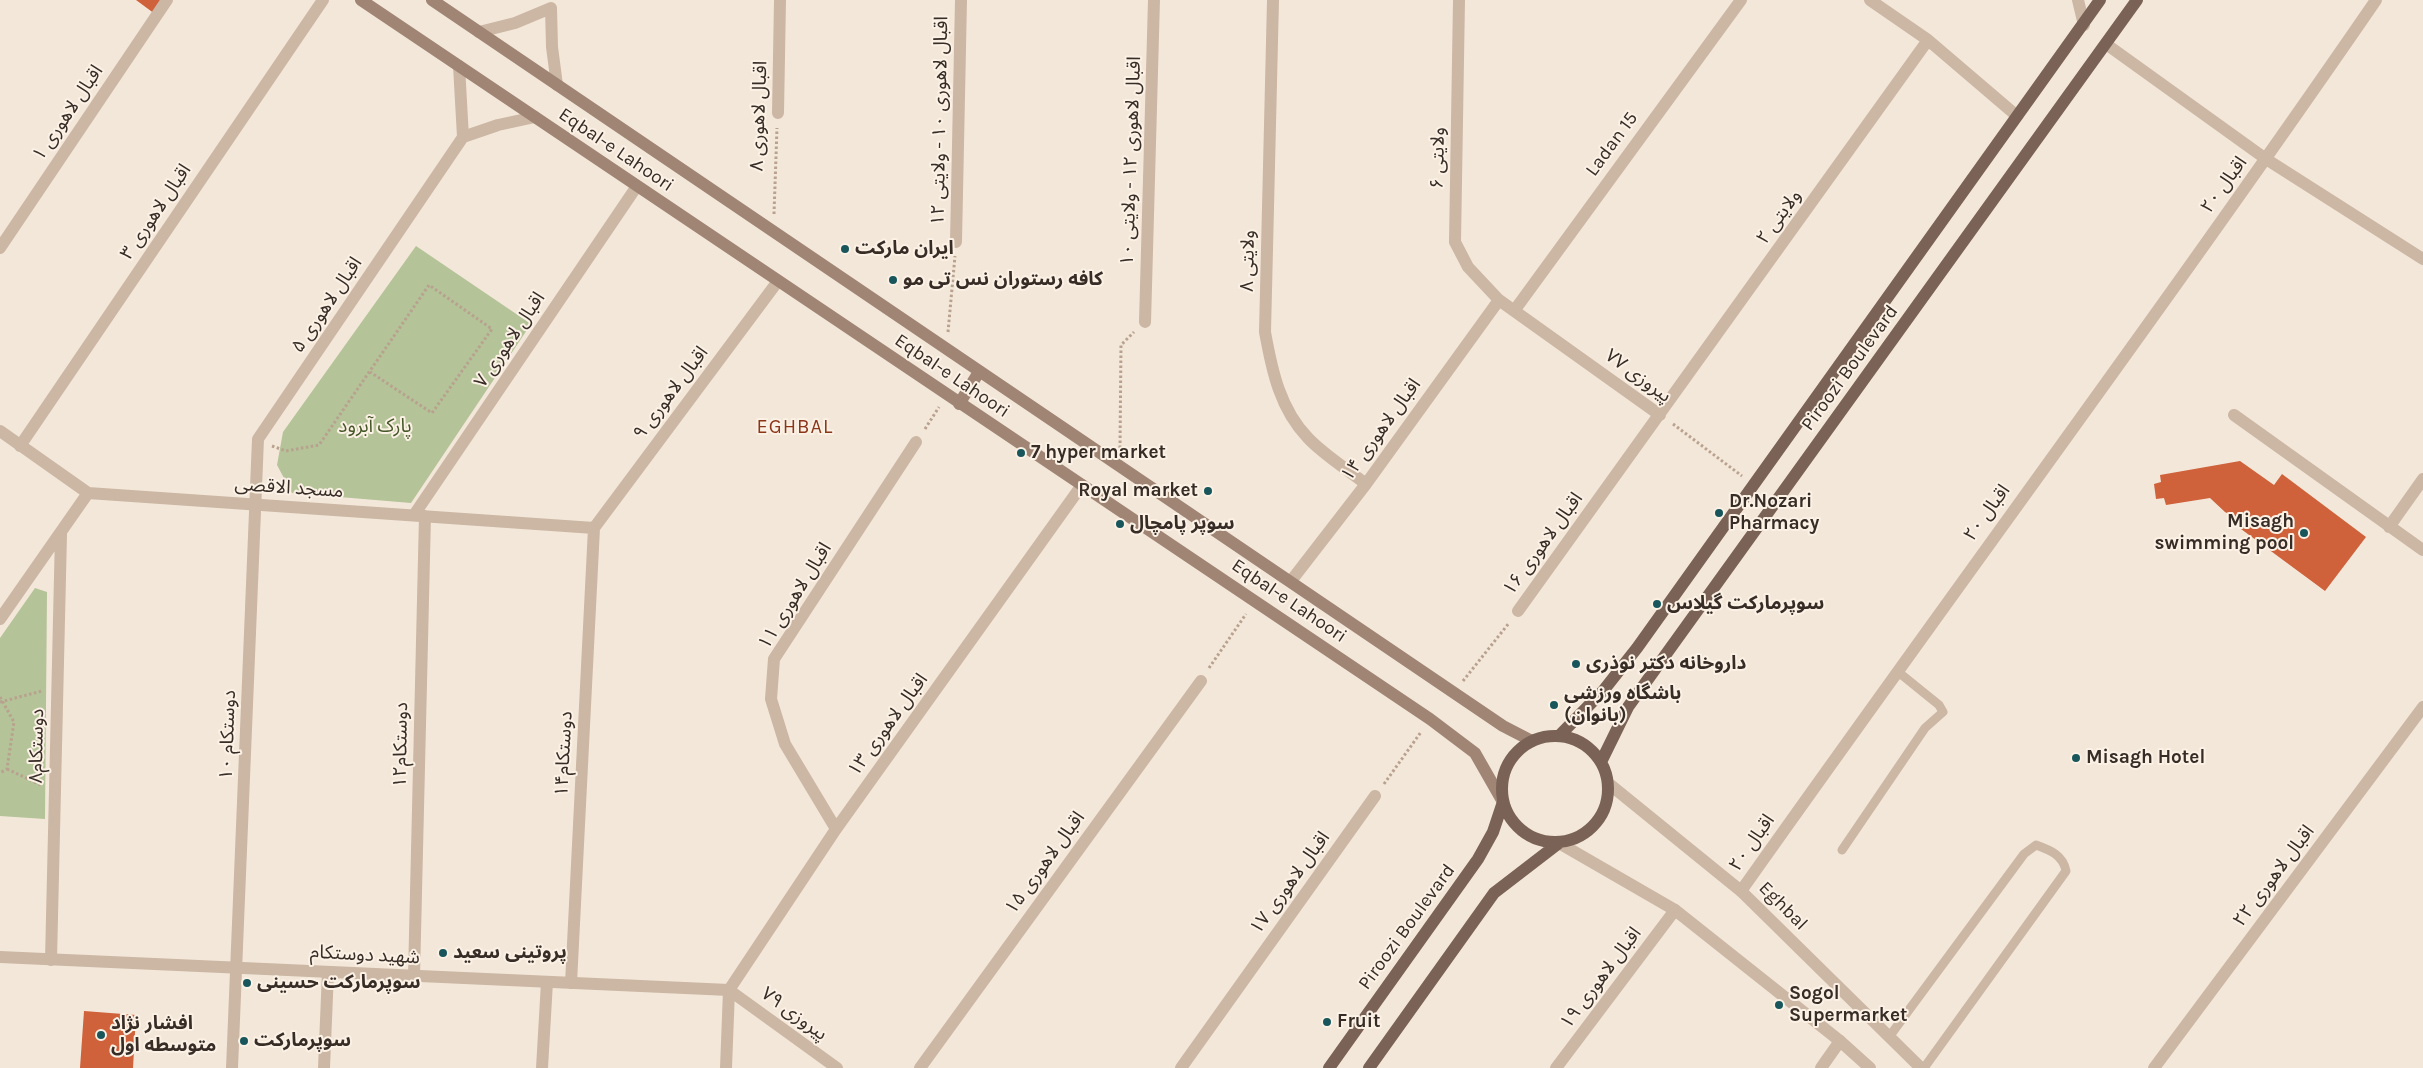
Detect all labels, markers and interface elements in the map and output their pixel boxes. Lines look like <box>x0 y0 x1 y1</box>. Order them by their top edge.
street label: اقبال لاهوری ۱۰ - ولایتی ۱۲ <box>927 16 953 226</box>
street label: اقبال لاهوری ۱۲ - ولایتی ۱۰ <box>1116 56 1146 266</box>
street label: اقبال لاهوری ۸ <box>746 60 772 172</box>
street label: اقبال لاهوری ۱ <box>28 61 108 165</box>
street label: Eqbal-e Lahoori <box>554 103 678 197</box>
street label: Ladan 15 <box>1581 107 1643 181</box>
street label: ولایتی ۶ <box>1426 127 1450 189</box>
street label: اقبال ۲۰ <box>2196 152 2252 218</box>
street label: اقبال لاهوری ۳ <box>116 160 196 264</box>
street label: ولایتی ۲ <box>1752 185 1806 249</box>
street label: ولایتی ۸ <box>1236 230 1260 292</box>
place label: ایران مارکت <box>855 238 954 260</box>
marker: ایران مارکت <box>839 243 851 255</box>
street label: اقبال لاهوری ۵ <box>287 253 367 357</box>
place label: كافه رستوران نس تى مو <box>903 269 1103 291</box>
marker: كافه رستوران نس تى مو <box>887 274 899 286</box>
street label: اقبال لاهوری ۷ <box>470 288 550 392</box>
street label: Piroozi Boulevard <box>1797 301 1903 435</box>
street label: Eqbal-e Lahoori <box>890 329 1014 423</box>
street label: اقبال لاهوری ۹ <box>629 342 713 444</box>
street label: پیروزی ۷۷ <box>1600 344 1676 408</box>
street label: اقبال لاهوری ۱۴ <box>1336 374 1426 486</box>
district label: EGHBAL <box>756 415 834 439</box>
park label: پارک آبرود <box>338 416 412 438</box>
place label: 7 hyper market <box>1031 442 1166 464</box>
marker: 7 hyper market <box>1015 447 1027 459</box>
street label: مسجد الاقصی <box>234 473 344 503</box>
place label: Royal market <box>1078 480 1198 502</box>
street label: اقبال ۲۰ <box>1959 480 2015 546</box>
marker: Royal market <box>1202 485 1214 497</box>
street label: اقبال لاهوری ۱۶ <box>1498 488 1588 600</box>
place label: Dr.Nozari Pharmacy <box>1729 491 1819 535</box>
marker: Dr.Nozari Pharmacy <box>1713 507 1725 519</box>
place label: Misagh swimming pool <box>2154 511 2294 555</box>
place label: سوپر‌ پامچال <box>1130 513 1235 535</box>
marker: سوپر‌ پامچال <box>1114 518 1126 530</box>
marker: Misagh swimming pool <box>2298 527 2310 539</box>
street label: اقبال لاهوری ۱۱ <box>753 538 837 654</box>
street label: Eqbal-e Lahoori <box>1227 554 1351 648</box>
place label: سوپرمارکت گیلاس <box>1667 593 1824 615</box>
marker: سوپرمارکت گیلاس <box>1651 598 1663 610</box>
place label: داروخانه دکتر نوذری <box>1586 653 1746 675</box>
marker: داروخانه دکتر نوذری <box>1570 658 1582 670</box>
street label: اقبال لاهوری ۱۳ <box>843 669 933 781</box>
place label: باشگاه ورزشی (بانوان) <box>1564 683 1681 727</box>
street label: دوستکام ۱۰ <box>215 690 241 780</box>
marker: باشگاه ورزشی (بانوان) <box>1548 699 1560 711</box>
street label: دوستکام۱۲ <box>389 702 413 788</box>
street label: دوستکام۸ <box>25 708 49 784</box>
street label: دوستکام۱۴ <box>550 711 578 797</box>
place label: Misagh Hotel <box>2086 747 2205 769</box>
marker: Misagh Hotel <box>2070 752 2082 764</box>
street label: اقبال لاهوری ۱۵ <box>1000 807 1090 919</box>
street label: اقبال ۲۰ <box>1724 810 1780 876</box>
street label: اقبال لاهوری ۲۲ <box>2228 821 2320 931</box>
street label: اقبال لاهوری ۱۷ <box>1245 827 1335 939</box>
street label: Piroozi Boulevard <box>1354 860 1460 994</box>
street label: Eghbal <box>1754 877 1812 935</box>
street label: اقبال لاهوری ۱۹ <box>1555 923 1647 1033</box>
street label: شهید دوستکام <box>309 941 421 969</box>
place label: پروتینی سعید <box>453 942 567 964</box>
marker: پروتینی سعید <box>437 947 449 959</box>
place label: سوپرمارکت حسینی <box>257 972 420 994</box>
marker: سوپرمارکت حسینی <box>241 977 253 989</box>
street label: پیروزی ۷۹ <box>756 982 832 1046</box>
place label: Sogol Supermarket <box>1789 983 1908 1027</box>
marker: Sogol Supermarket <box>1773 999 1785 1011</box>
place label: Fruit <box>1337 1011 1380 1033</box>
place label: افشار نژاد متوسطه اول <box>111 1013 216 1057</box>
marker: Fruit <box>1321 1016 1333 1028</box>
marker: افشار نژاد متوسطه اول <box>95 1029 107 1041</box>
place label: سوپرمارکت <box>254 1030 351 1052</box>
marker: سوپرمارکت <box>238 1035 250 1047</box>

